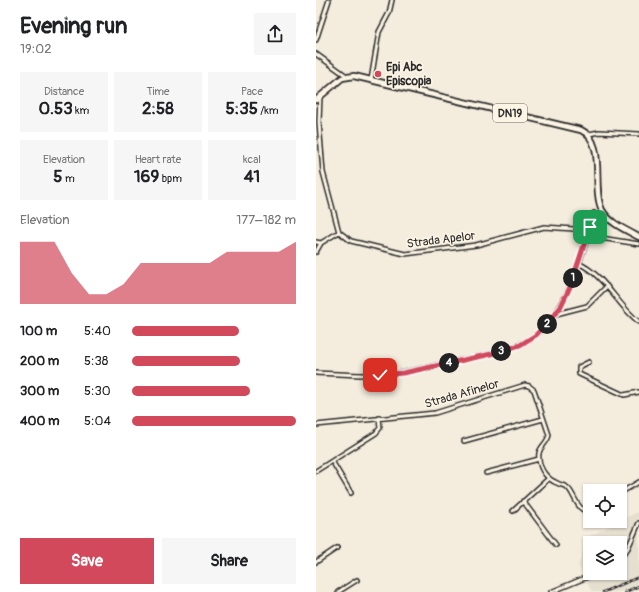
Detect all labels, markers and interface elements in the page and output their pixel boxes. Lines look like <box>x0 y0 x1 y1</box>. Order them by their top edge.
text: Evening run <box>20 12 128 40</box>
button: share <box>254 13 296 55</box>
text: 19:02 <box>20 41 51 57</box>
place label: Epi Abc Episcopia <box>386 60 432 89</box>
marker: Epi Abc Episcopia <box>373 69 383 79</box>
text: Distance <box>44 85 84 98</box>
text: Time <box>147 85 170 98</box>
text: Pace <box>241 85 263 98</box>
text: 0.53 <box>39 98 73 119</box>
text: 2:58 <box>142 98 174 119</box>
text: 5:35 <box>225 98 258 119</box>
text: km <box>73 104 89 117</box>
text: /km <box>258 104 279 117</box>
road number: DN19 <box>493 104 527 122</box>
text: Elevation <box>43 153 85 166</box>
text: Heart rate <box>135 153 181 166</box>
text: kcal <box>243 153 261 166</box>
text: 5 <box>53 166 63 187</box>
text: 169 <box>134 166 159 187</box>
text: 41 <box>244 166 260 187</box>
text: m <box>63 172 75 185</box>
text: bpm <box>159 172 182 185</box>
pin <box>573 210 607 244</box>
text: Elevation <box>20 212 70 228</box>
text: 177–182 m <box>236 212 296 228</box>
icon: arrive <box>579 216 601 238</box>
street label: Strada Apelor <box>406 228 477 252</box>
pin: 1 <box>563 268 583 288</box>
text: 1 <box>571 271 575 284</box>
pin: 2 <box>537 314 557 334</box>
text: 2 <box>544 317 550 330</box>
text: 100 m <box>20 323 57 339</box>
text: 5:40 <box>84 323 111 339</box>
pin: 3 <box>491 341 511 361</box>
text: 3 <box>498 344 504 357</box>
text: 200 m <box>20 353 59 369</box>
text: 5:38 <box>84 353 108 369</box>
pin: 4 <box>439 353 459 373</box>
text: 4 <box>446 356 452 369</box>
pin <box>363 358 397 392</box>
icon: check <box>369 364 391 386</box>
street label: Strada Afinelor <box>423 376 502 412</box>
text: 300 m <box>20 383 59 399</box>
text: 5:30 <box>84 383 111 399</box>
text: 400 m <box>20 413 60 429</box>
text: 5:04 <box>84 413 111 429</box>
map controls <box>583 484 627 580</box>
button: locate <box>583 484 627 528</box>
button: layers <box>583 536 627 580</box>
button: Save <box>20 538 154 584</box>
button: Share <box>162 538 296 584</box>

